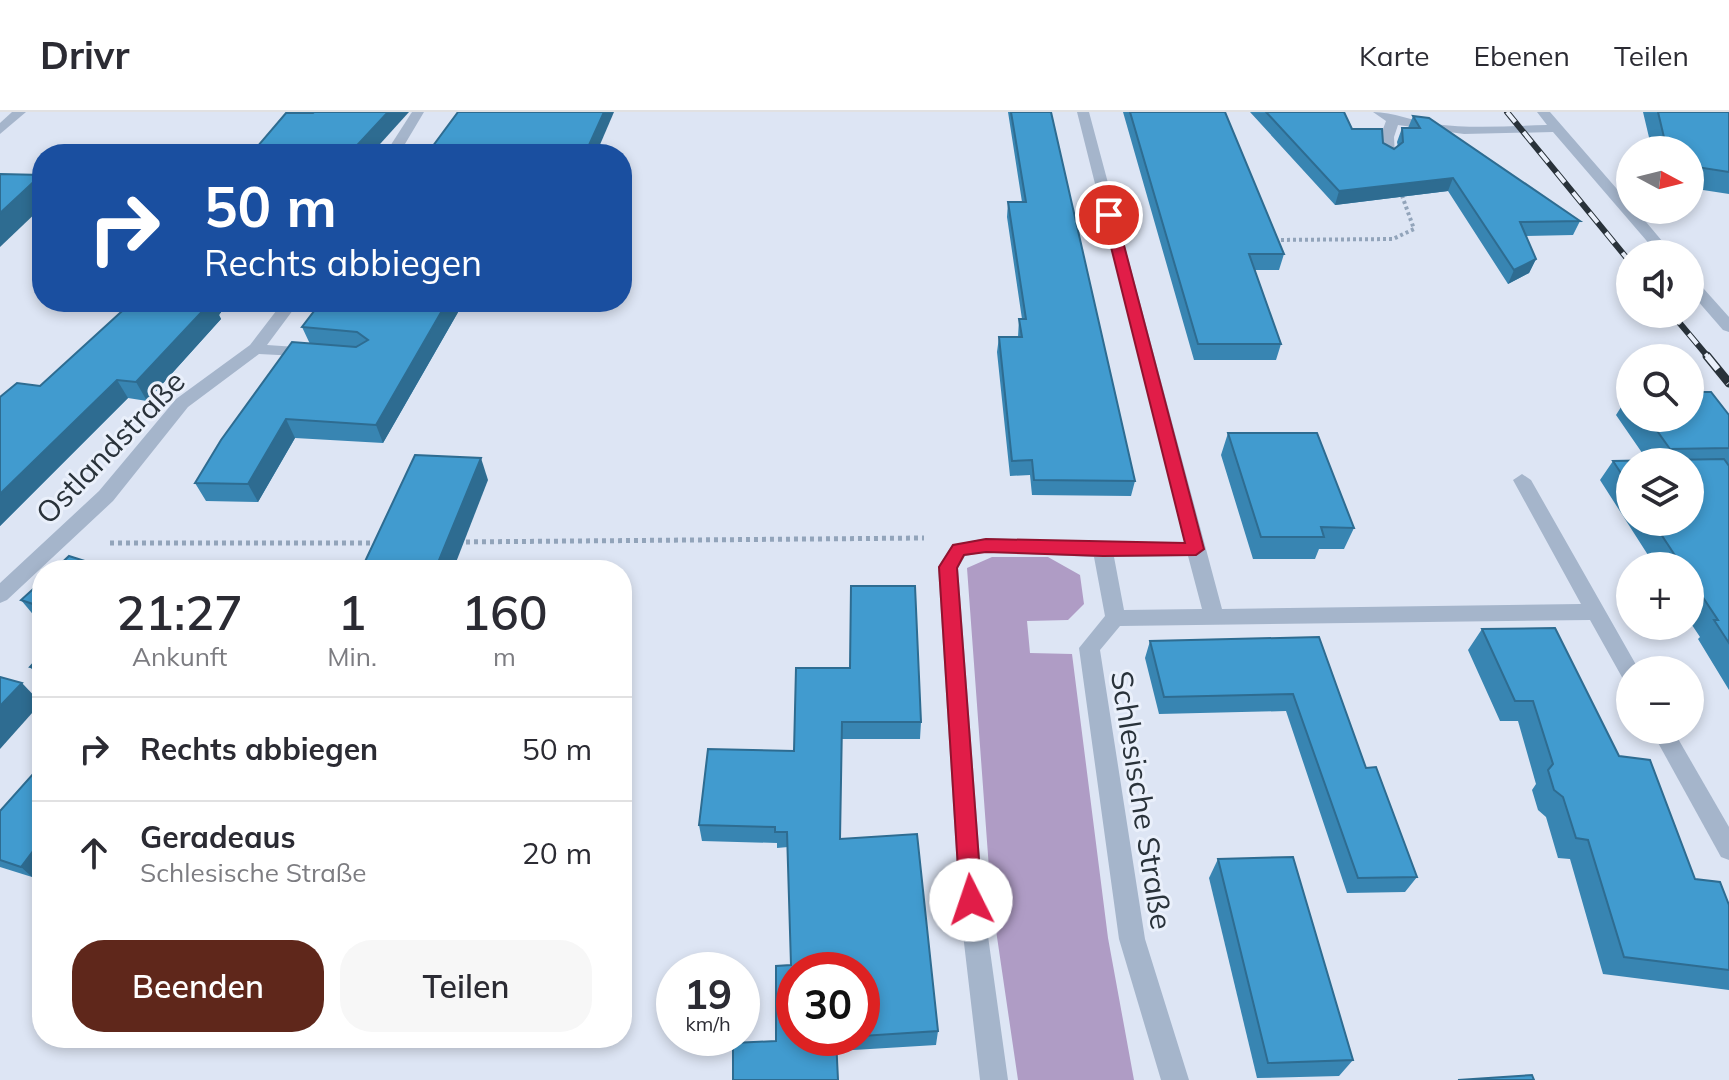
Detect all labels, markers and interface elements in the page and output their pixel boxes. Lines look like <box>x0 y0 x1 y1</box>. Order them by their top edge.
text: Drivr <box>40 31 129 79</box>
text: Karte <box>1359 38 1429 73</box>
text: Ebenen <box>1473 38 1570 73</box>
text: Teilen <box>1614 38 1689 73</box>
north arrow <box>1616 136 1704 224</box>
map controls <box>1616 136 1704 744</box>
text: 50 m <box>204 171 337 241</box>
icon: right <box>72 176 176 280</box>
pin <box>1075 181 1143 249</box>
icon: arrive <box>1087 193 1131 237</box>
text: Rechts abbiegen <box>204 240 482 285</box>
button: sound <box>1616 240 1704 328</box>
button: search <box>1616 344 1704 432</box>
street label: Ostlandstraße <box>27 362 193 532</box>
button: layers <box>1616 448 1704 536</box>
button: + <box>1616 552 1704 640</box>
text: 21:27 <box>116 582 243 642</box>
text: 1 <box>338 582 366 642</box>
text: 160 <box>461 582 548 642</box>
text: Ankunft <box>132 640 227 673</box>
text: Min. <box>327 640 377 673</box>
text: m <box>493 640 516 673</box>
button: − <box>1616 656 1704 744</box>
street label: Schlesische Straße <box>1103 668 1181 932</box>
icon: right <box>72 727 116 771</box>
text: Rechts abbiegen <box>140 730 378 768</box>
text: 50 m <box>522 730 592 768</box>
text: Geradeaus <box>140 818 295 856</box>
icon: ahead <box>72 831 116 875</box>
text: 20 m <box>522 834 592 872</box>
text: Schlesische Straße <box>140 856 366 889</box>
position arrow <box>929 858 1013 942</box>
button: Beenden <box>72 940 324 1032</box>
button: Teilen <box>340 940 592 1032</box>
speed limit sign: 30 <box>776 952 880 1056</box>
text: 19 <box>684 969 732 1019</box>
text: km/h <box>685 1011 731 1036</box>

